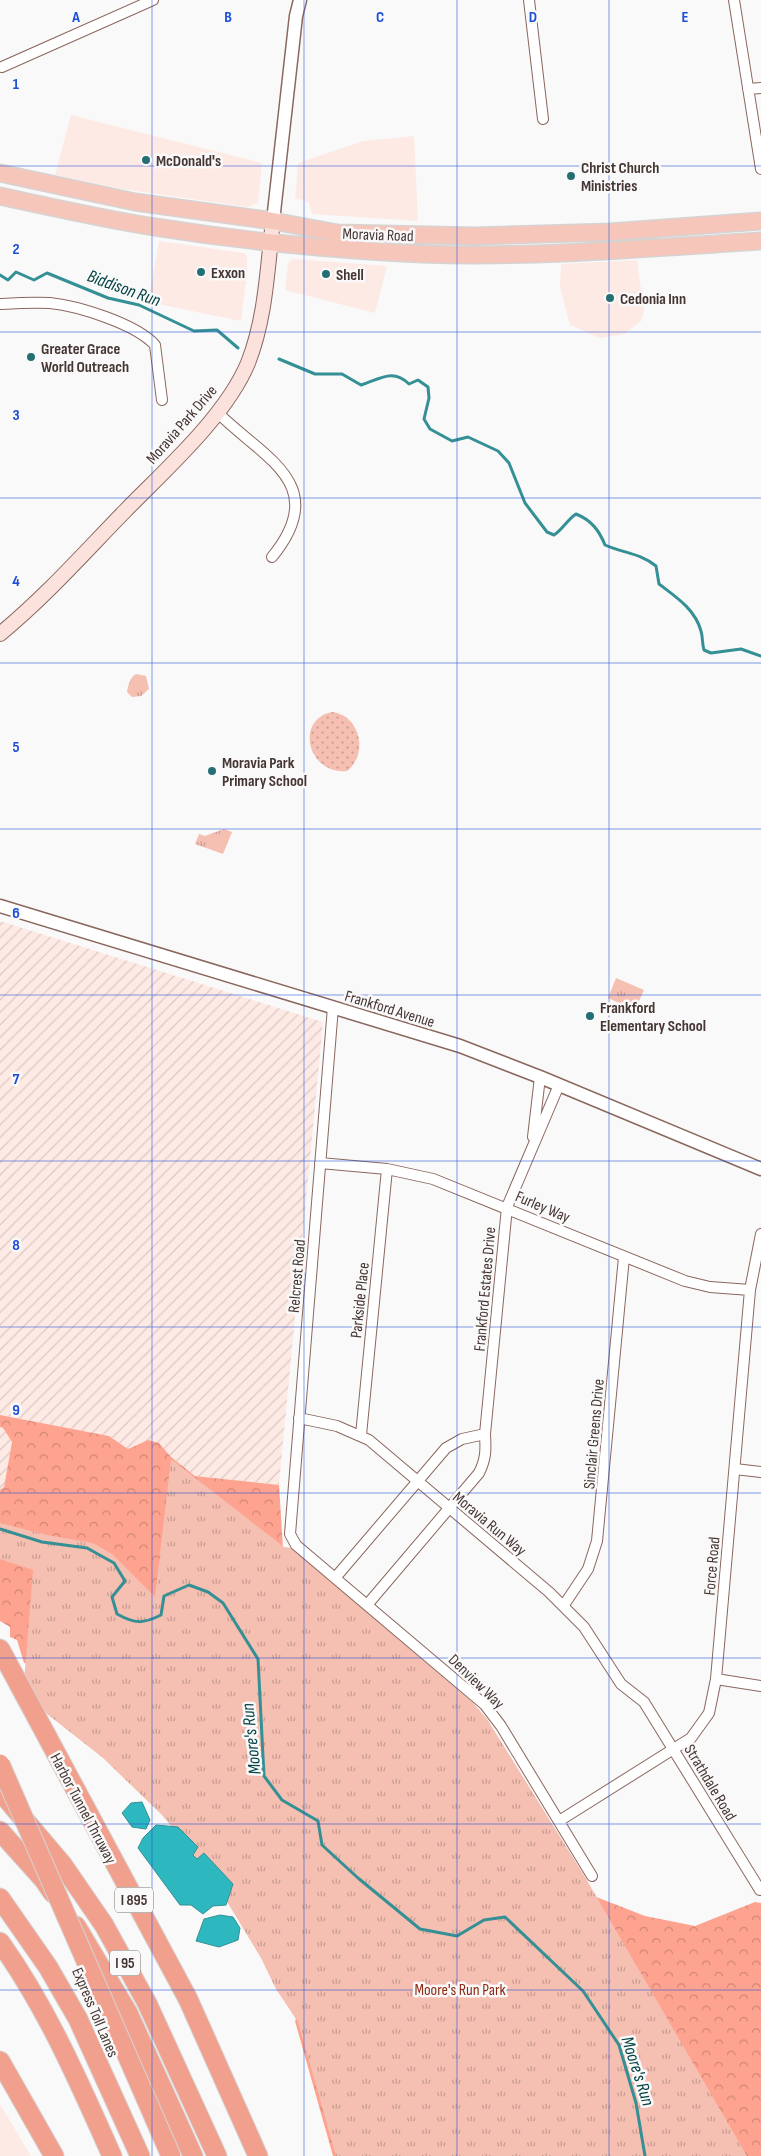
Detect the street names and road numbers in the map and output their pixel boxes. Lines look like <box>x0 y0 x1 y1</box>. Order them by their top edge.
street label: Moravia Road <box>342 225 414 246</box>
street label: Moravia Park Drive <box>143 382 222 468</box>
street label: Frankford Avenue <box>342 987 437 1032</box>
street label: Furley Way <box>512 1187 573 1227</box>
street label: Frankford Estates Drive <box>471 1226 500 1352</box>
street label: Relcrest Road <box>285 1239 310 1314</box>
street label: Parkside Place <box>347 1261 374 1339</box>
street label: Sinclair Greens Drive <box>580 1378 609 1490</box>
street label: Moravia Run Way <box>448 1488 530 1560</box>
street label: Force Road <box>700 1536 725 1596</box>
street label: Denview Way <box>444 1651 508 1713</box>
street label: Strathdale Road <box>680 1741 740 1824</box>
street label: Harbor Tunnel Thruway <box>46 1750 120 1867</box>
road number: I 895 <box>115 1888 153 1912</box>
road number: I 95 <box>110 1950 140 1976</box>
street label: Express Toll Lanes <box>67 1965 122 2060</box>

